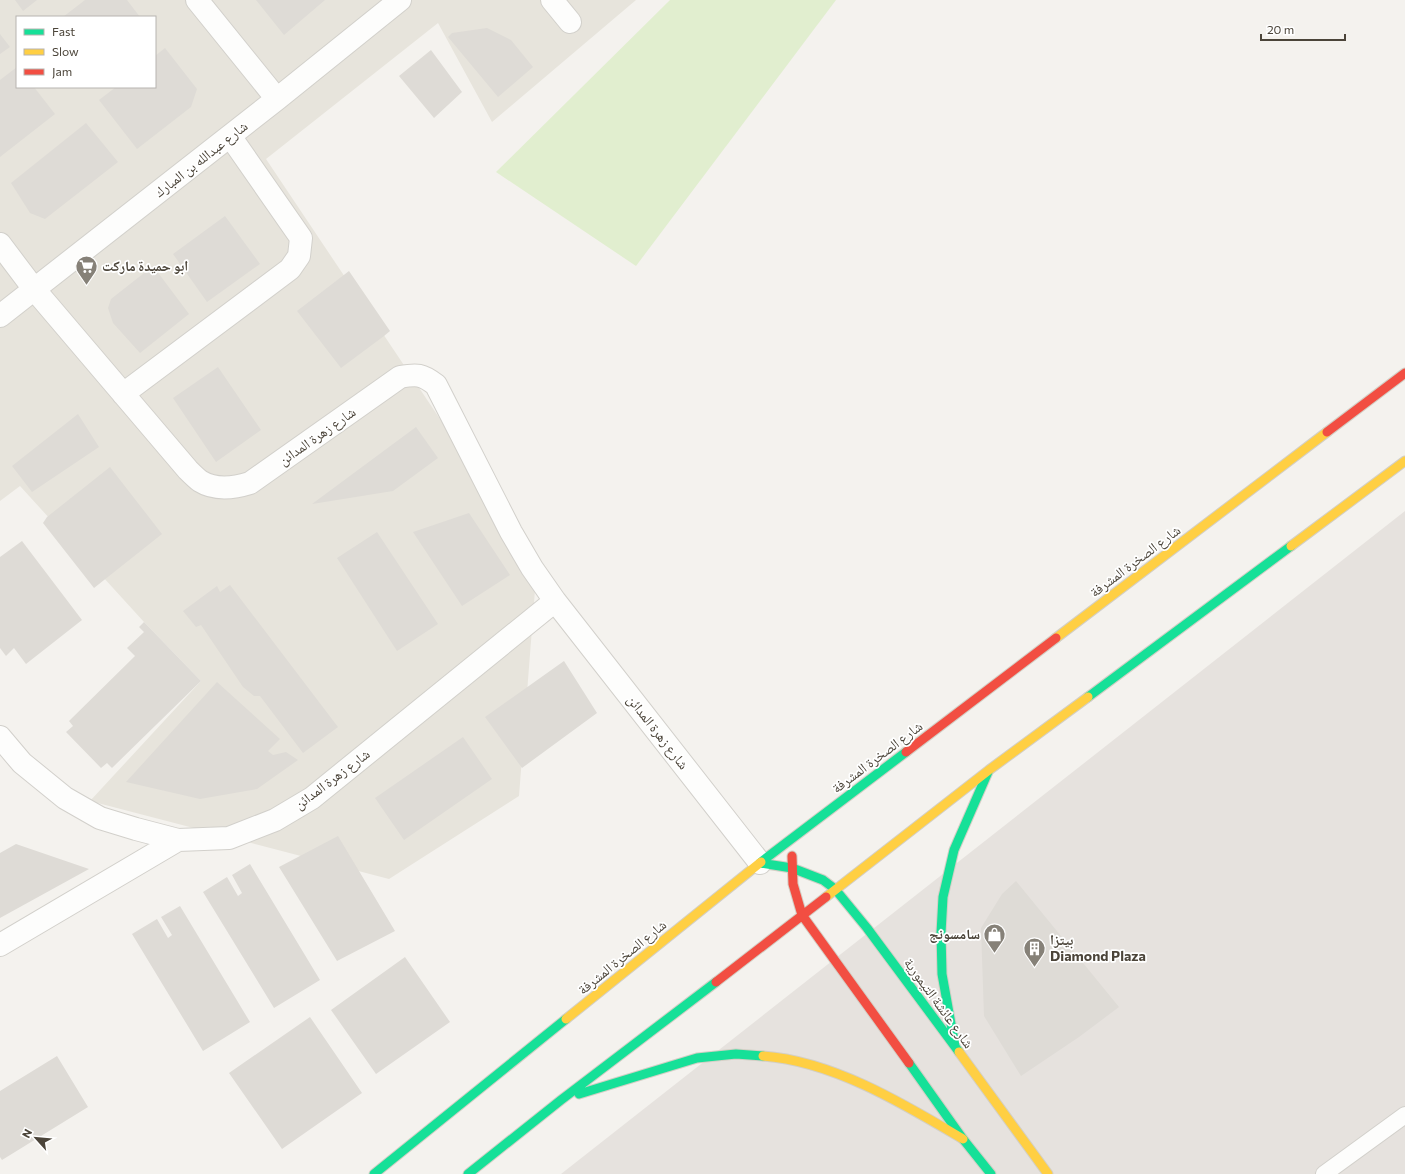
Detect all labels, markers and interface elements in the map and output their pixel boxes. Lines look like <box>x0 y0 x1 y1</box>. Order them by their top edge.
legend <box>16 16 156 88</box>
scale bar <box>1261 16 1345 42</box>
text: 20 m <box>1267 22 1294 36</box>
text: Fast <box>52 24 75 38</box>
text: Slow <box>52 44 79 58</box>
text: Jam <box>52 64 72 79</box>
street label: شارع عبدالله بن المبارك <box>151 117 252 202</box>
supermarket icon: ابو حميدة ماركت <box>73 253 99 286</box>
place label: ابو حميدة ماركت <box>102 257 188 275</box>
street label: شارع زهرة المدائن <box>275 403 360 470</box>
street label: شارع الصخرة المشرفة <box>1086 521 1185 602</box>
street label: شارع زهرة المدائن <box>622 691 693 774</box>
street label: شارع الصخرة المشرفة <box>828 717 927 798</box>
street label: شارع زهرة المدائن <box>291 745 374 814</box>
street label: شارع الصخرة المشرفة <box>574 916 671 999</box>
shop icon: سامسونج <box>982 921 1008 954</box>
place label: سامسونج <box>929 925 980 943</box>
place label: بيتزا Diamond Plaza <box>1050 931 1146 964</box>
building icon: بيتزا Diamond Plaza <box>1021 935 1047 968</box>
street label: شارع عائشة التيمورية <box>899 954 978 1052</box>
north arrow <box>16 1118 56 1158</box>
text: N <box>19 1127 34 1140</box>

